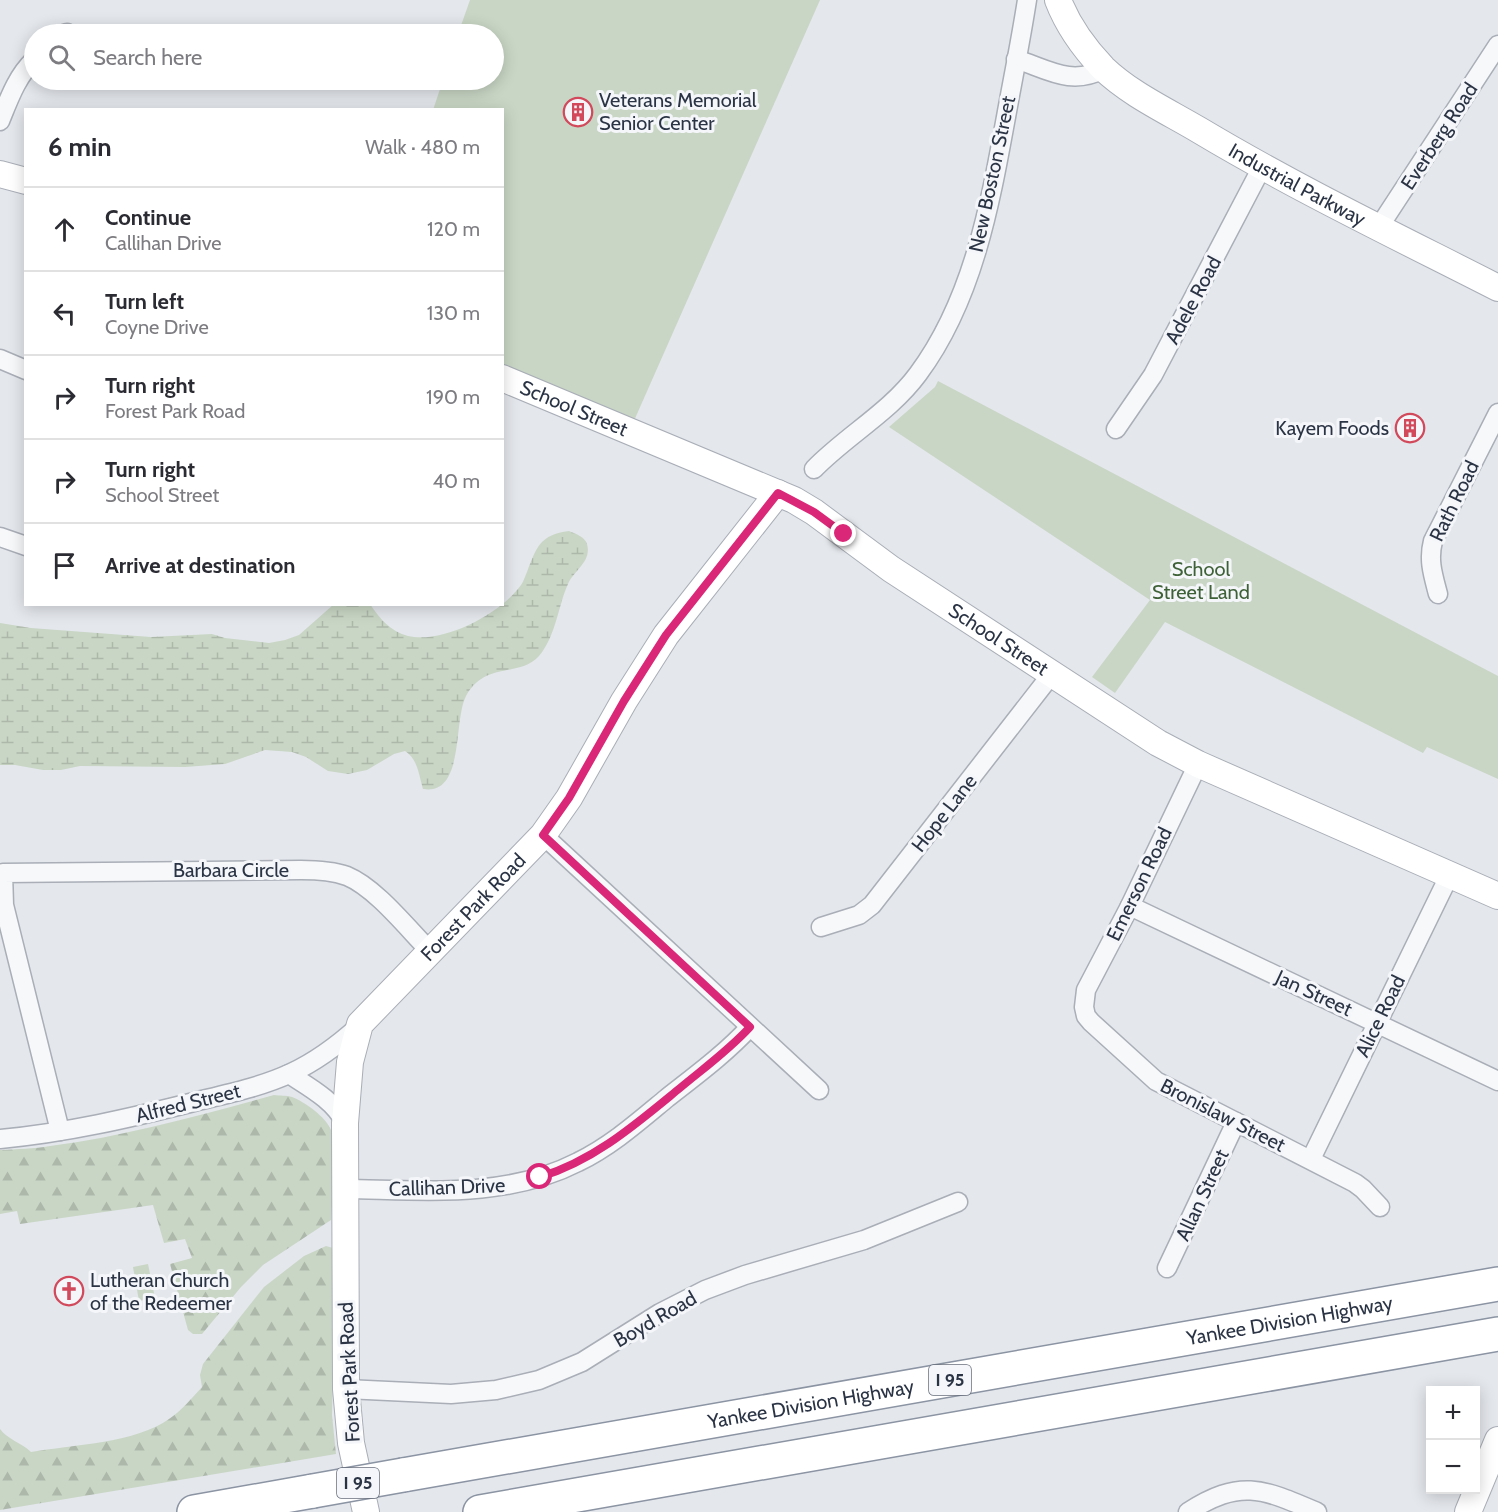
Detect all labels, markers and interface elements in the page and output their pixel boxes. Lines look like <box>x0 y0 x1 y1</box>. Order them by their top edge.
search box <box>24 24 504 90</box>
icon: search <box>45 41 78 74</box>
text: Search here <box>93 44 202 71</box>
street label: Everberg Road <box>1396 78 1482 194</box>
place label: Veterans Memorial Senior Center <box>599 88 757 135</box>
street label: New Boston Street <box>964 93 1020 254</box>
building icon: Veterans Memorial Senior Center <box>562 96 594 128</box>
text: 6 min <box>48 131 112 163</box>
text: Walk · 480 m <box>365 135 480 159</box>
street label: Industrial Parkway <box>1224 138 1370 231</box>
text: Continue <box>105 204 191 231</box>
icon: ahead <box>48 213 81 246</box>
text: 120 m <box>427 217 480 241</box>
text: Callihan Drive <box>105 231 222 255</box>
street label: Adele Road <box>1160 252 1226 348</box>
text: Turn left <box>105 288 184 315</box>
icon: left <box>48 297 81 330</box>
text: 130 m <box>427 301 480 325</box>
text: Coyne Drive <box>105 315 209 339</box>
text: Turn right <box>105 372 195 399</box>
street label: School Street <box>517 375 632 441</box>
icon: right <box>48 381 81 414</box>
text: 190 m <box>426 385 480 409</box>
text: Forest Park Road <box>105 399 245 423</box>
building icon: Kayem Foods <box>1394 412 1426 444</box>
place label: Kayem Foods <box>1275 416 1389 440</box>
text: Turn right <box>105 456 195 483</box>
street label: Rath Road <box>1424 457 1484 545</box>
icon: right <box>48 465 81 498</box>
text: 40 m <box>432 469 480 493</box>
text: School Street <box>105 483 219 507</box>
route end <box>830 520 856 546</box>
icon: arrive <box>48 549 81 582</box>
text: Arrive at destination <box>105 552 295 579</box>
park label: School Street Land <box>1152 557 1250 604</box>
street label: School Street <box>944 598 1053 681</box>
street label: Hope Lane <box>906 769 982 857</box>
street label: Emerson Road <box>1101 823 1177 945</box>
street label: Forest Park Road <box>416 848 531 966</box>
street label: Barbara Circle <box>173 858 289 882</box>
street label: Jan Street <box>1271 964 1356 1021</box>
street label: Alice Road <box>1350 971 1410 1061</box>
street label: Bronislaw Street <box>1156 1073 1290 1157</box>
street label: Alfred Street <box>133 1078 243 1128</box>
street label: Allan Street <box>1170 1145 1234 1245</box>
route start <box>526 1163 552 1189</box>
street label: Callihan Drive <box>388 1173 506 1201</box>
place label: Lutheran Church of the Redeemer <box>90 1268 233 1315</box>
church icon: Lutheran Church of the Redeemer <box>53 1275 85 1307</box>
street label: Boyd Road <box>609 1286 701 1352</box>
street label: Yankee Division Highway <box>1184 1291 1395 1350</box>
street label: Forest Park Road <box>333 1301 365 1443</box>
road number: I 95 <box>929 1365 971 1395</box>
street label: Yankee Division Highway <box>705 1374 916 1434</box>
map controls <box>1426 1386 1480 1494</box>
button: + <box>1426 1386 1480 1440</box>
button: − <box>1426 1440 1480 1494</box>
road number: I 95 <box>337 1468 379 1498</box>

